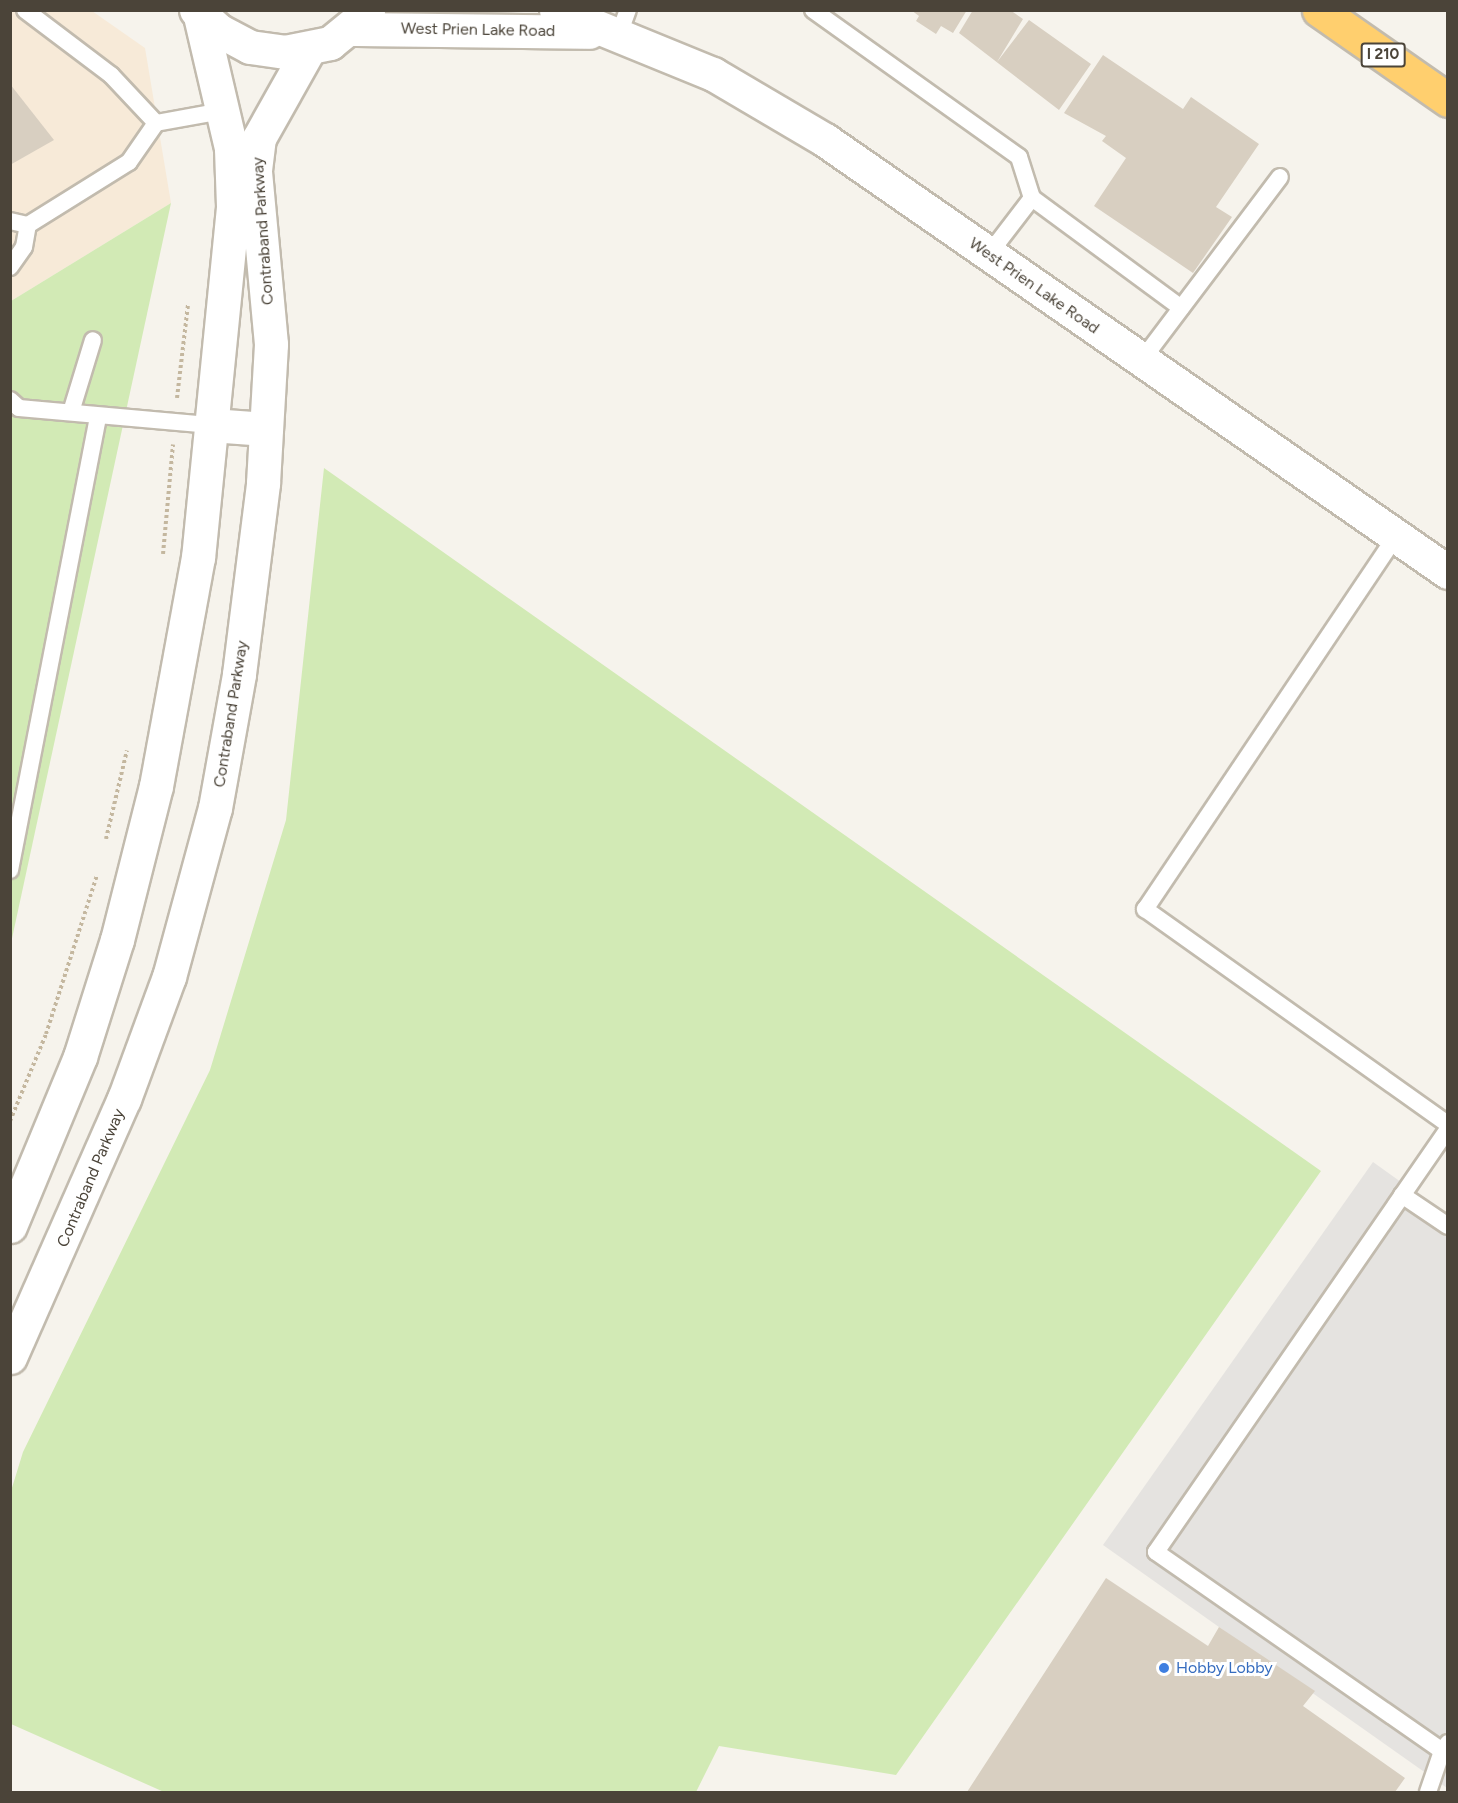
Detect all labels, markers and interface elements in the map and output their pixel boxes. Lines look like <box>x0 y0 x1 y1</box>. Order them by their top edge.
street label: West Prien Lake Road <box>401 19 555 41</box>
road number: I 210 <box>1360 43 1406 67</box>
street label: Contraband Parkway <box>248 156 278 306</box>
street label: West Prien Lake Road <box>965 234 1103 338</box>
street label: Contraband Parkway <box>210 639 252 789</box>
street label: Contraband Parkway <box>53 1106 129 1250</box>
place label: Hobby Lobby <box>1176 1658 1273 1678</box>
marker: Hobby Lobby <box>1157 1661 1171 1675</box>

